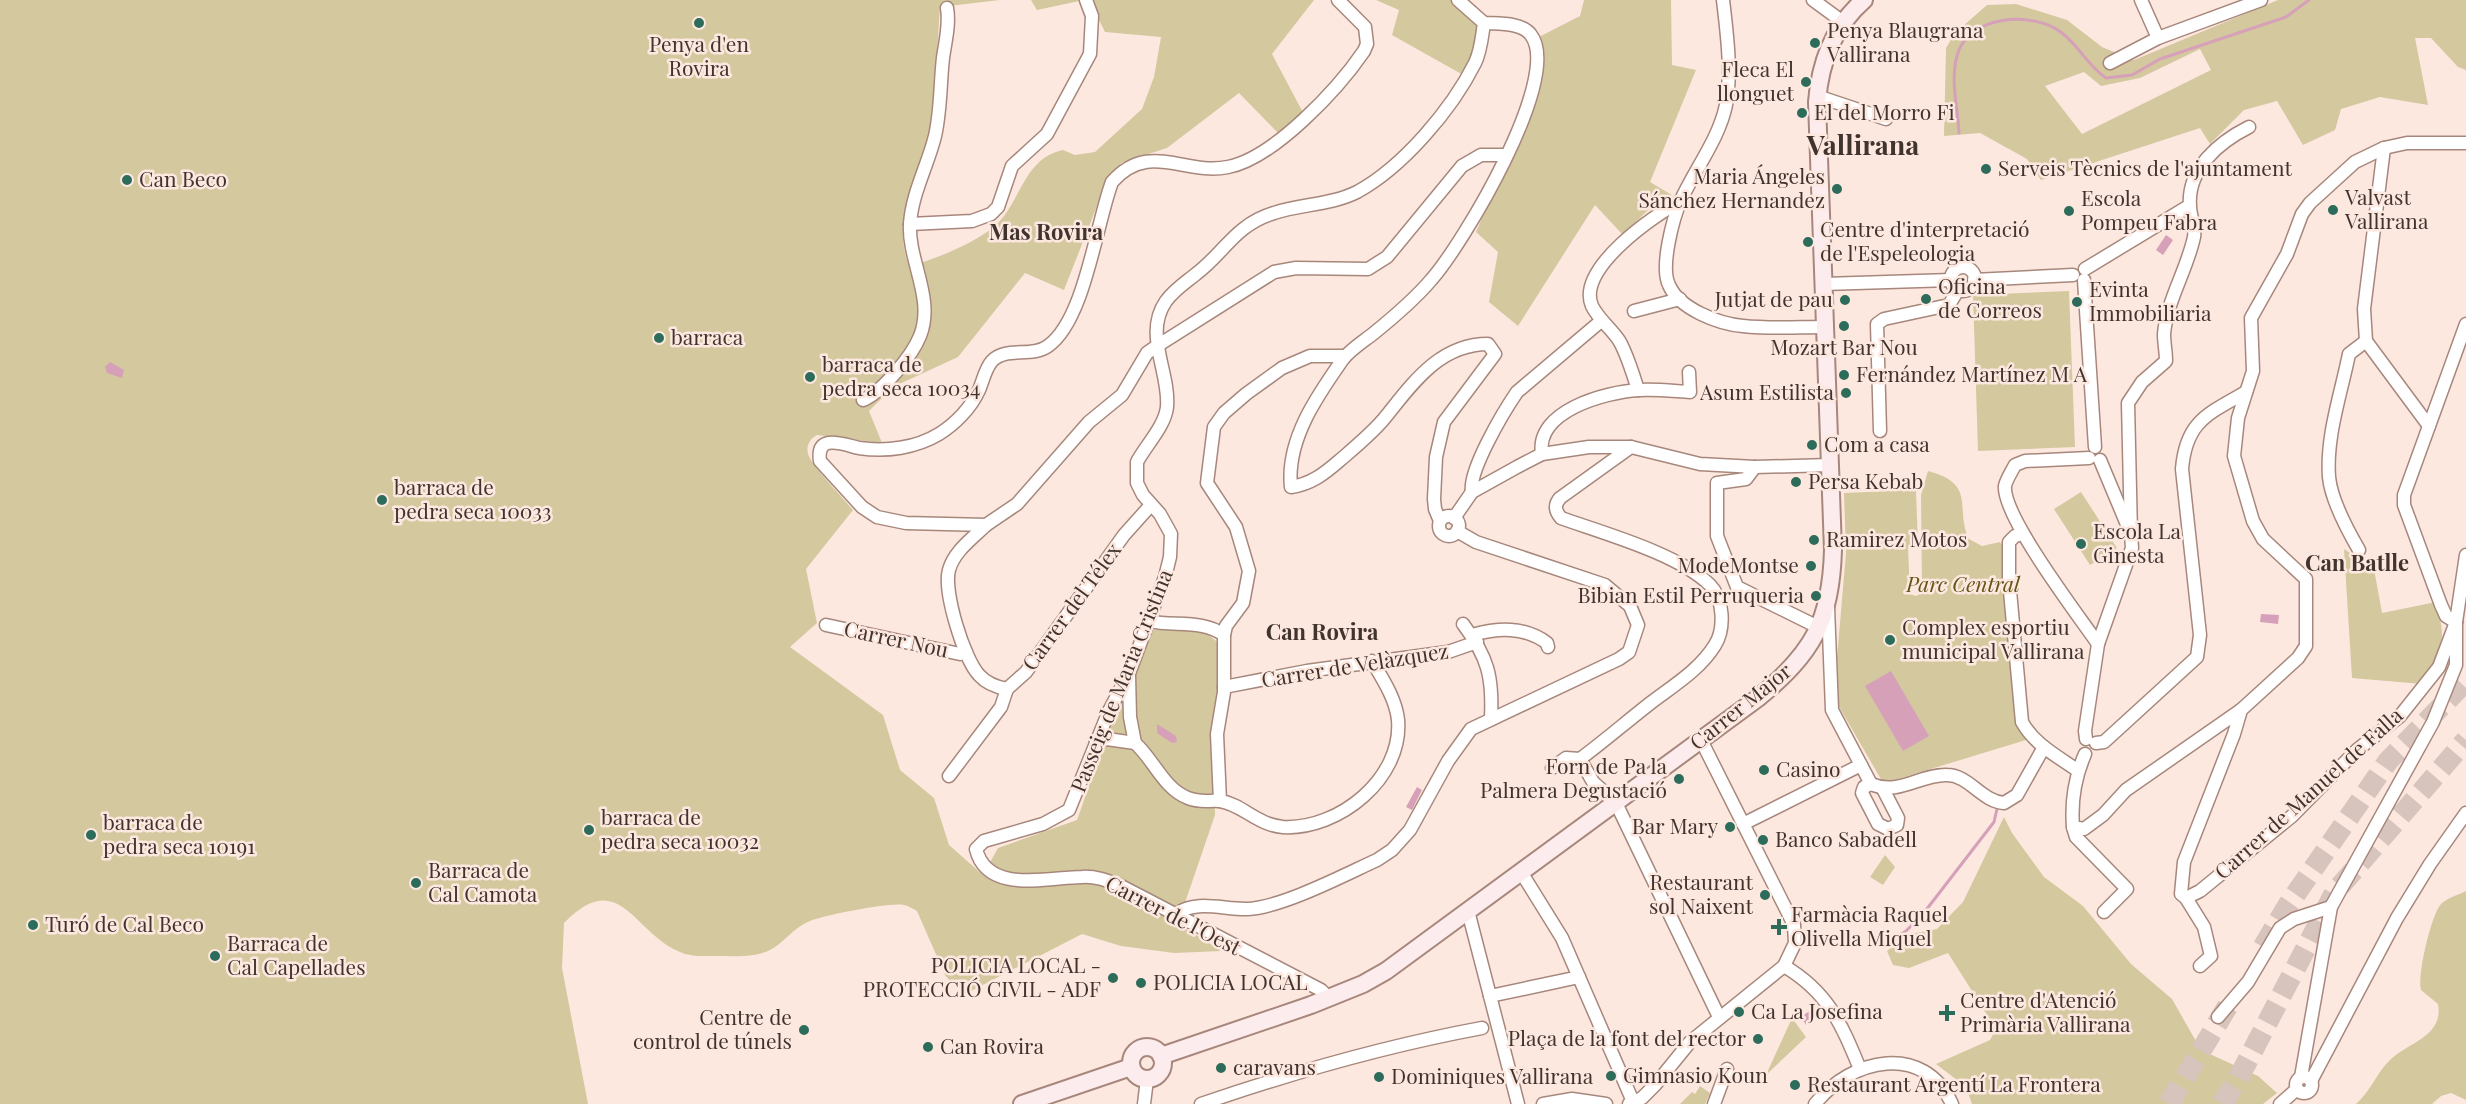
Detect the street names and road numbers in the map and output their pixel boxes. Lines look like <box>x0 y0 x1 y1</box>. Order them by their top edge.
street label: Carrer del Télex <box>1015 536 1126 675</box>
street label: Passeig de Maria Cristina <box>1063 564 1178 796</box>
street label: Carrer Nou <box>842 613 951 663</box>
street label: Carrer de Velàzquez <box>1259 635 1450 693</box>
street label: Carrer Major <box>1683 655 1797 755</box>
street label: Carrer de Manuel de Falla <box>2208 700 2408 885</box>
street label: Carrer de l'Oest <box>1101 868 1247 961</box>

